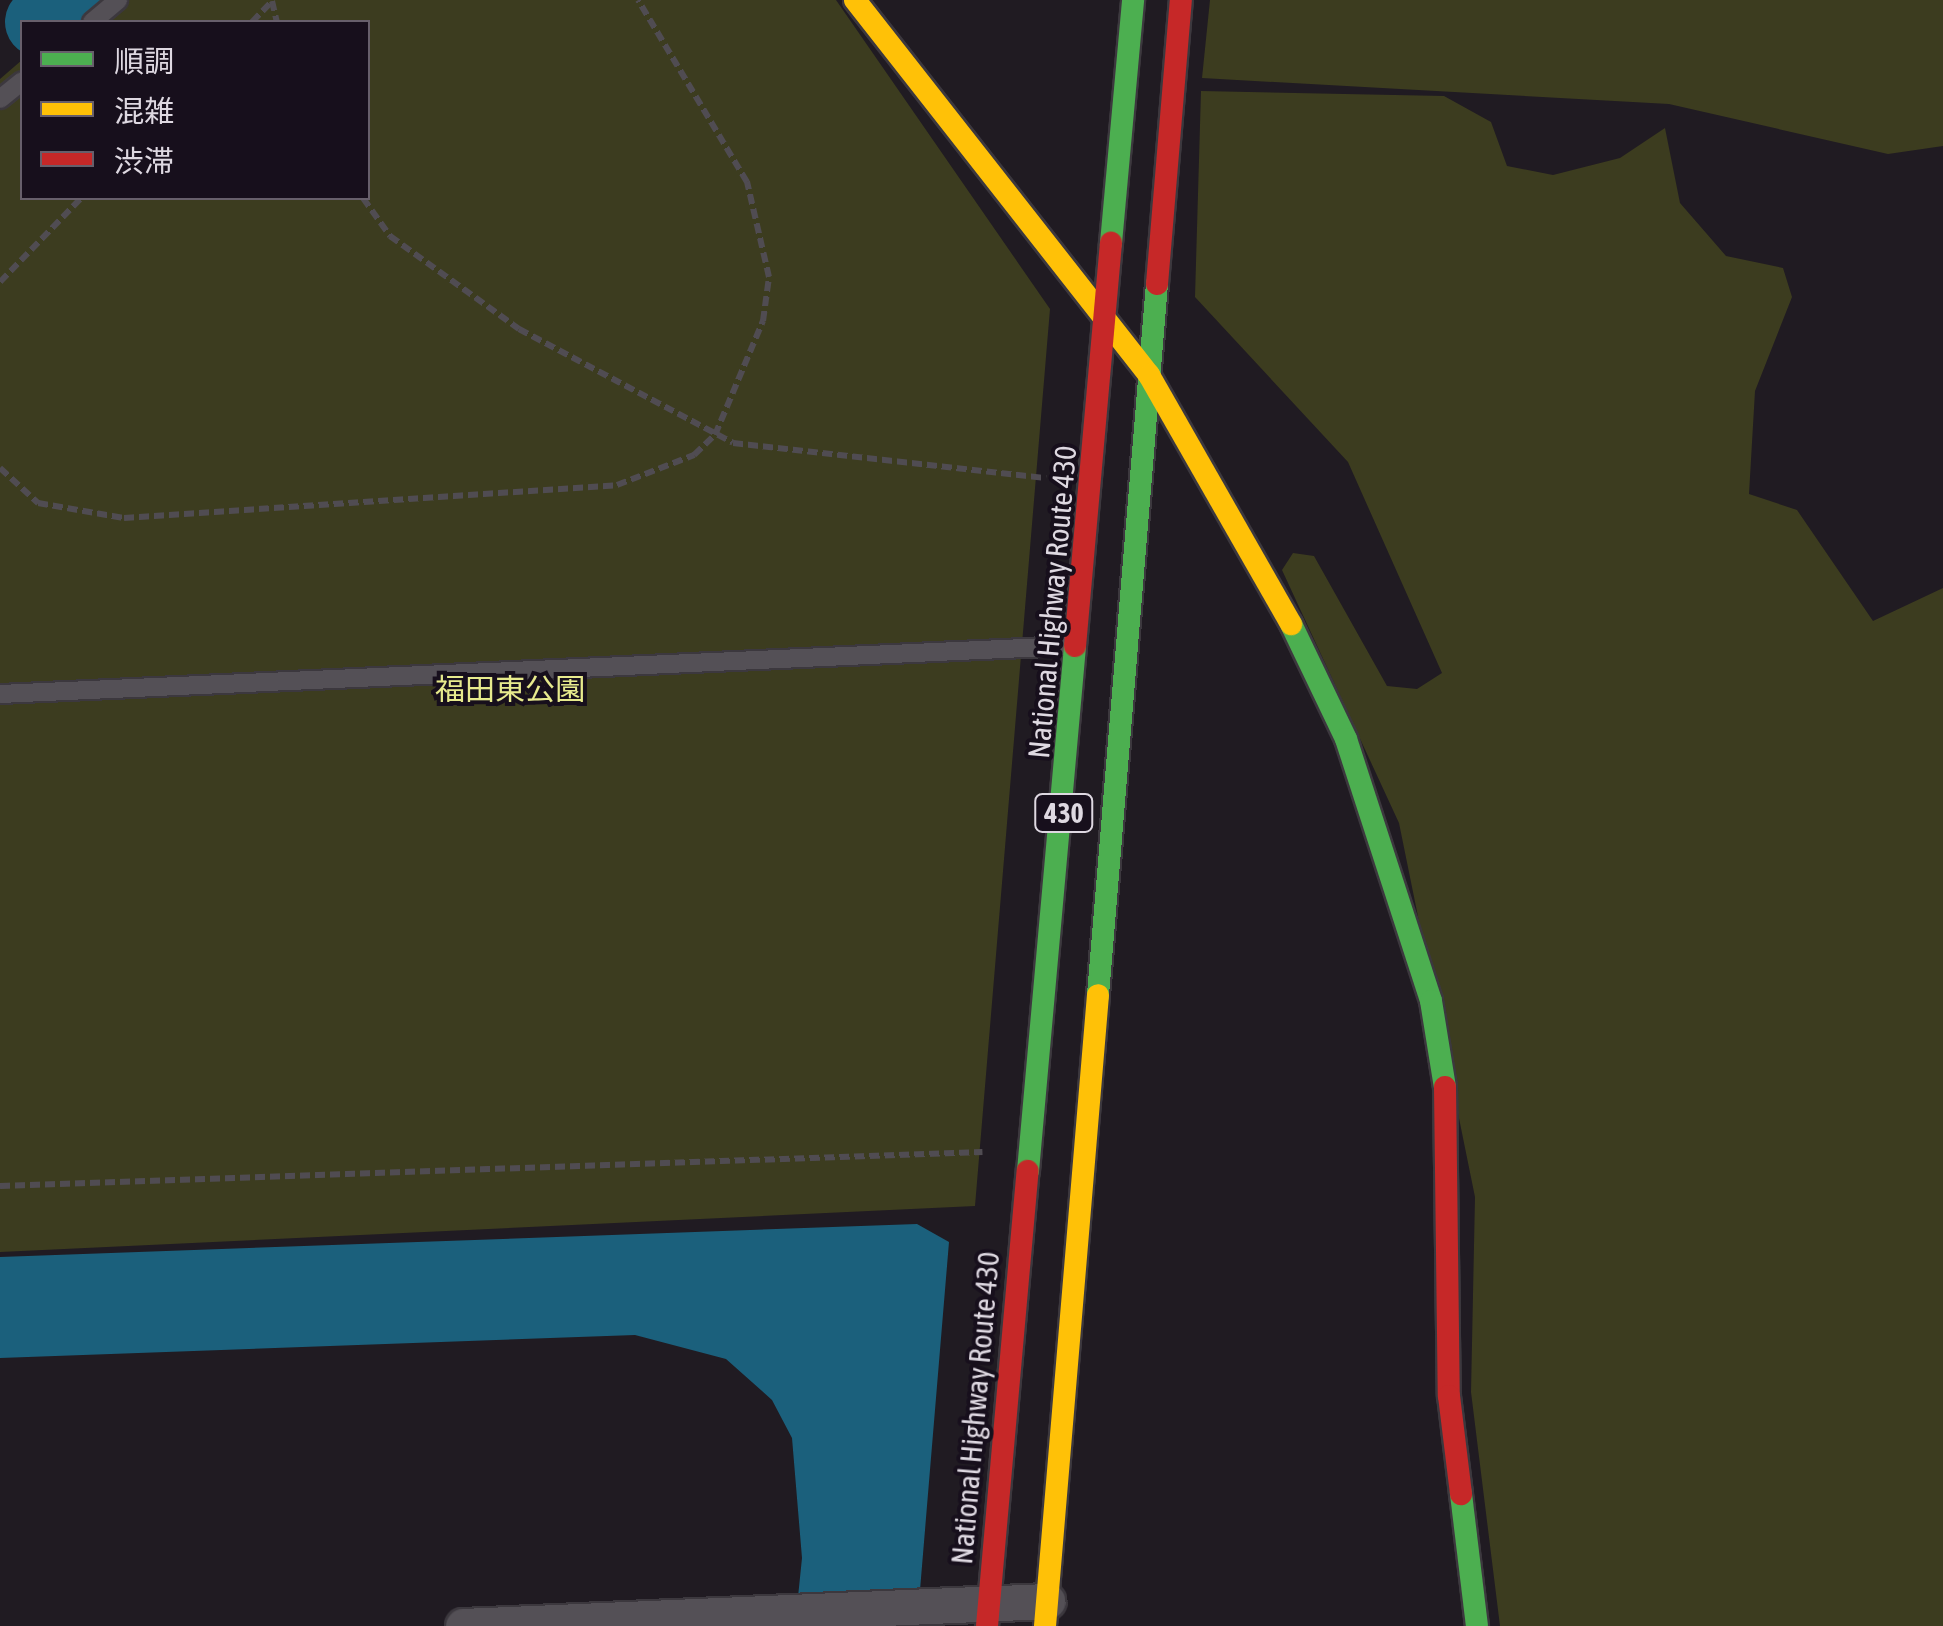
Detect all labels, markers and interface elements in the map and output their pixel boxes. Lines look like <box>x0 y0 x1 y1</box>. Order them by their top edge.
legend <box>20 20 370 200</box>
text: 順調 <box>114 44 174 78</box>
text: 混雑 <box>114 94 174 128</box>
text: 渋滞 <box>114 144 174 178</box>
street label: National Highway Route 430 <box>1020 444 1084 760</box>
park label: 福田東公園 <box>435 671 585 707</box>
road number: 430 <box>1034 790 1094 836</box>
street label: National Highway Route 430 <box>943 1250 1007 1566</box>

